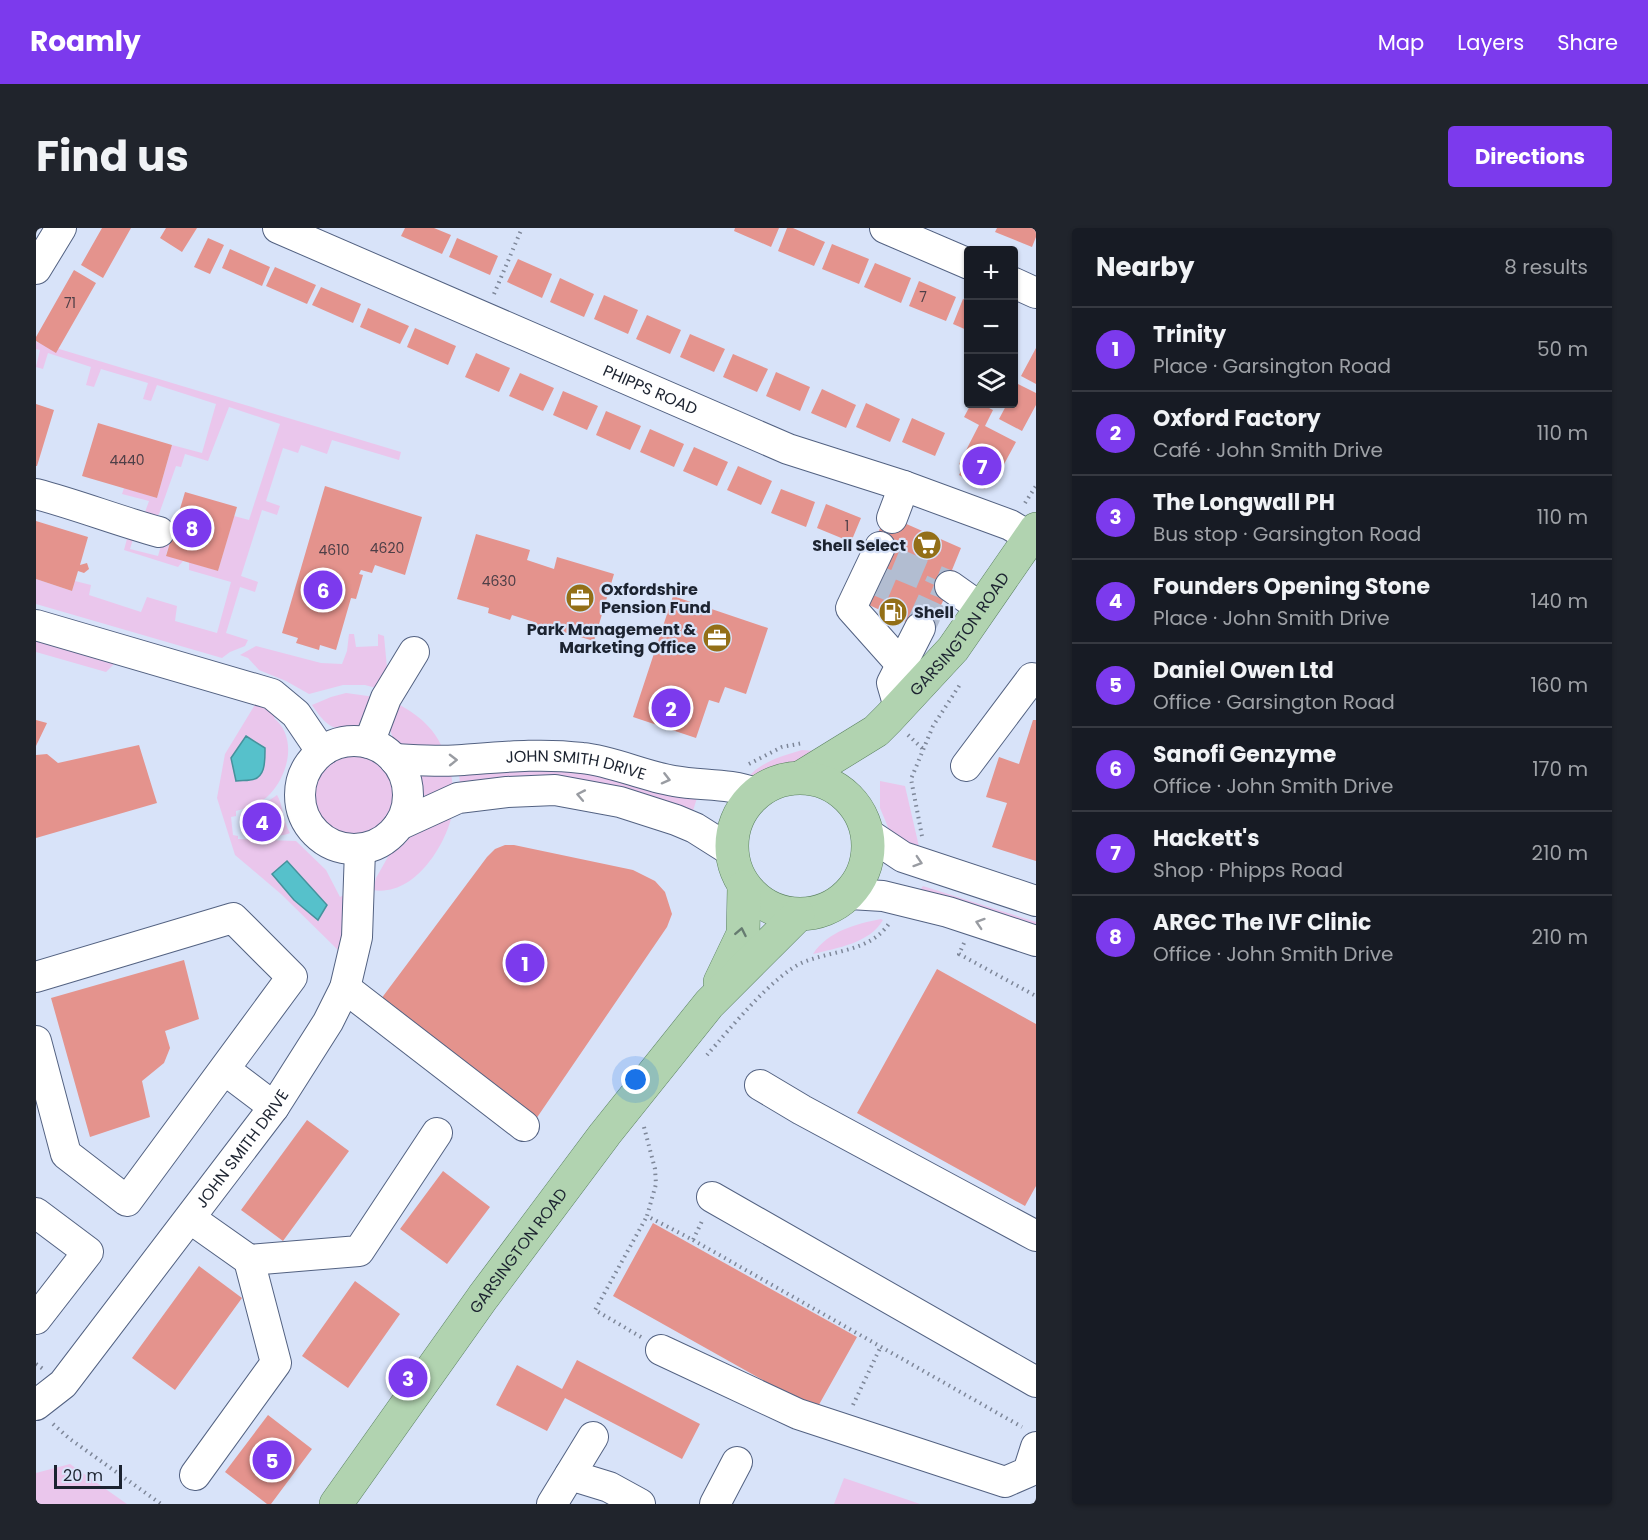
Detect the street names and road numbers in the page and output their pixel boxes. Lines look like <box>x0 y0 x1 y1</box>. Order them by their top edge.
street label: PHIPPS ROAD <box>599 359 701 421</box>
street label: GARSINGTON ROAD <box>904 568 1015 701</box>
street label: JOHN SMITH DRIVE <box>505 745 649 786</box>
street label: JOHN SMITH DRIVE <box>190 1085 294 1213</box>
street label: GARSINGTON ROAD <box>464 1183 573 1318</box>

